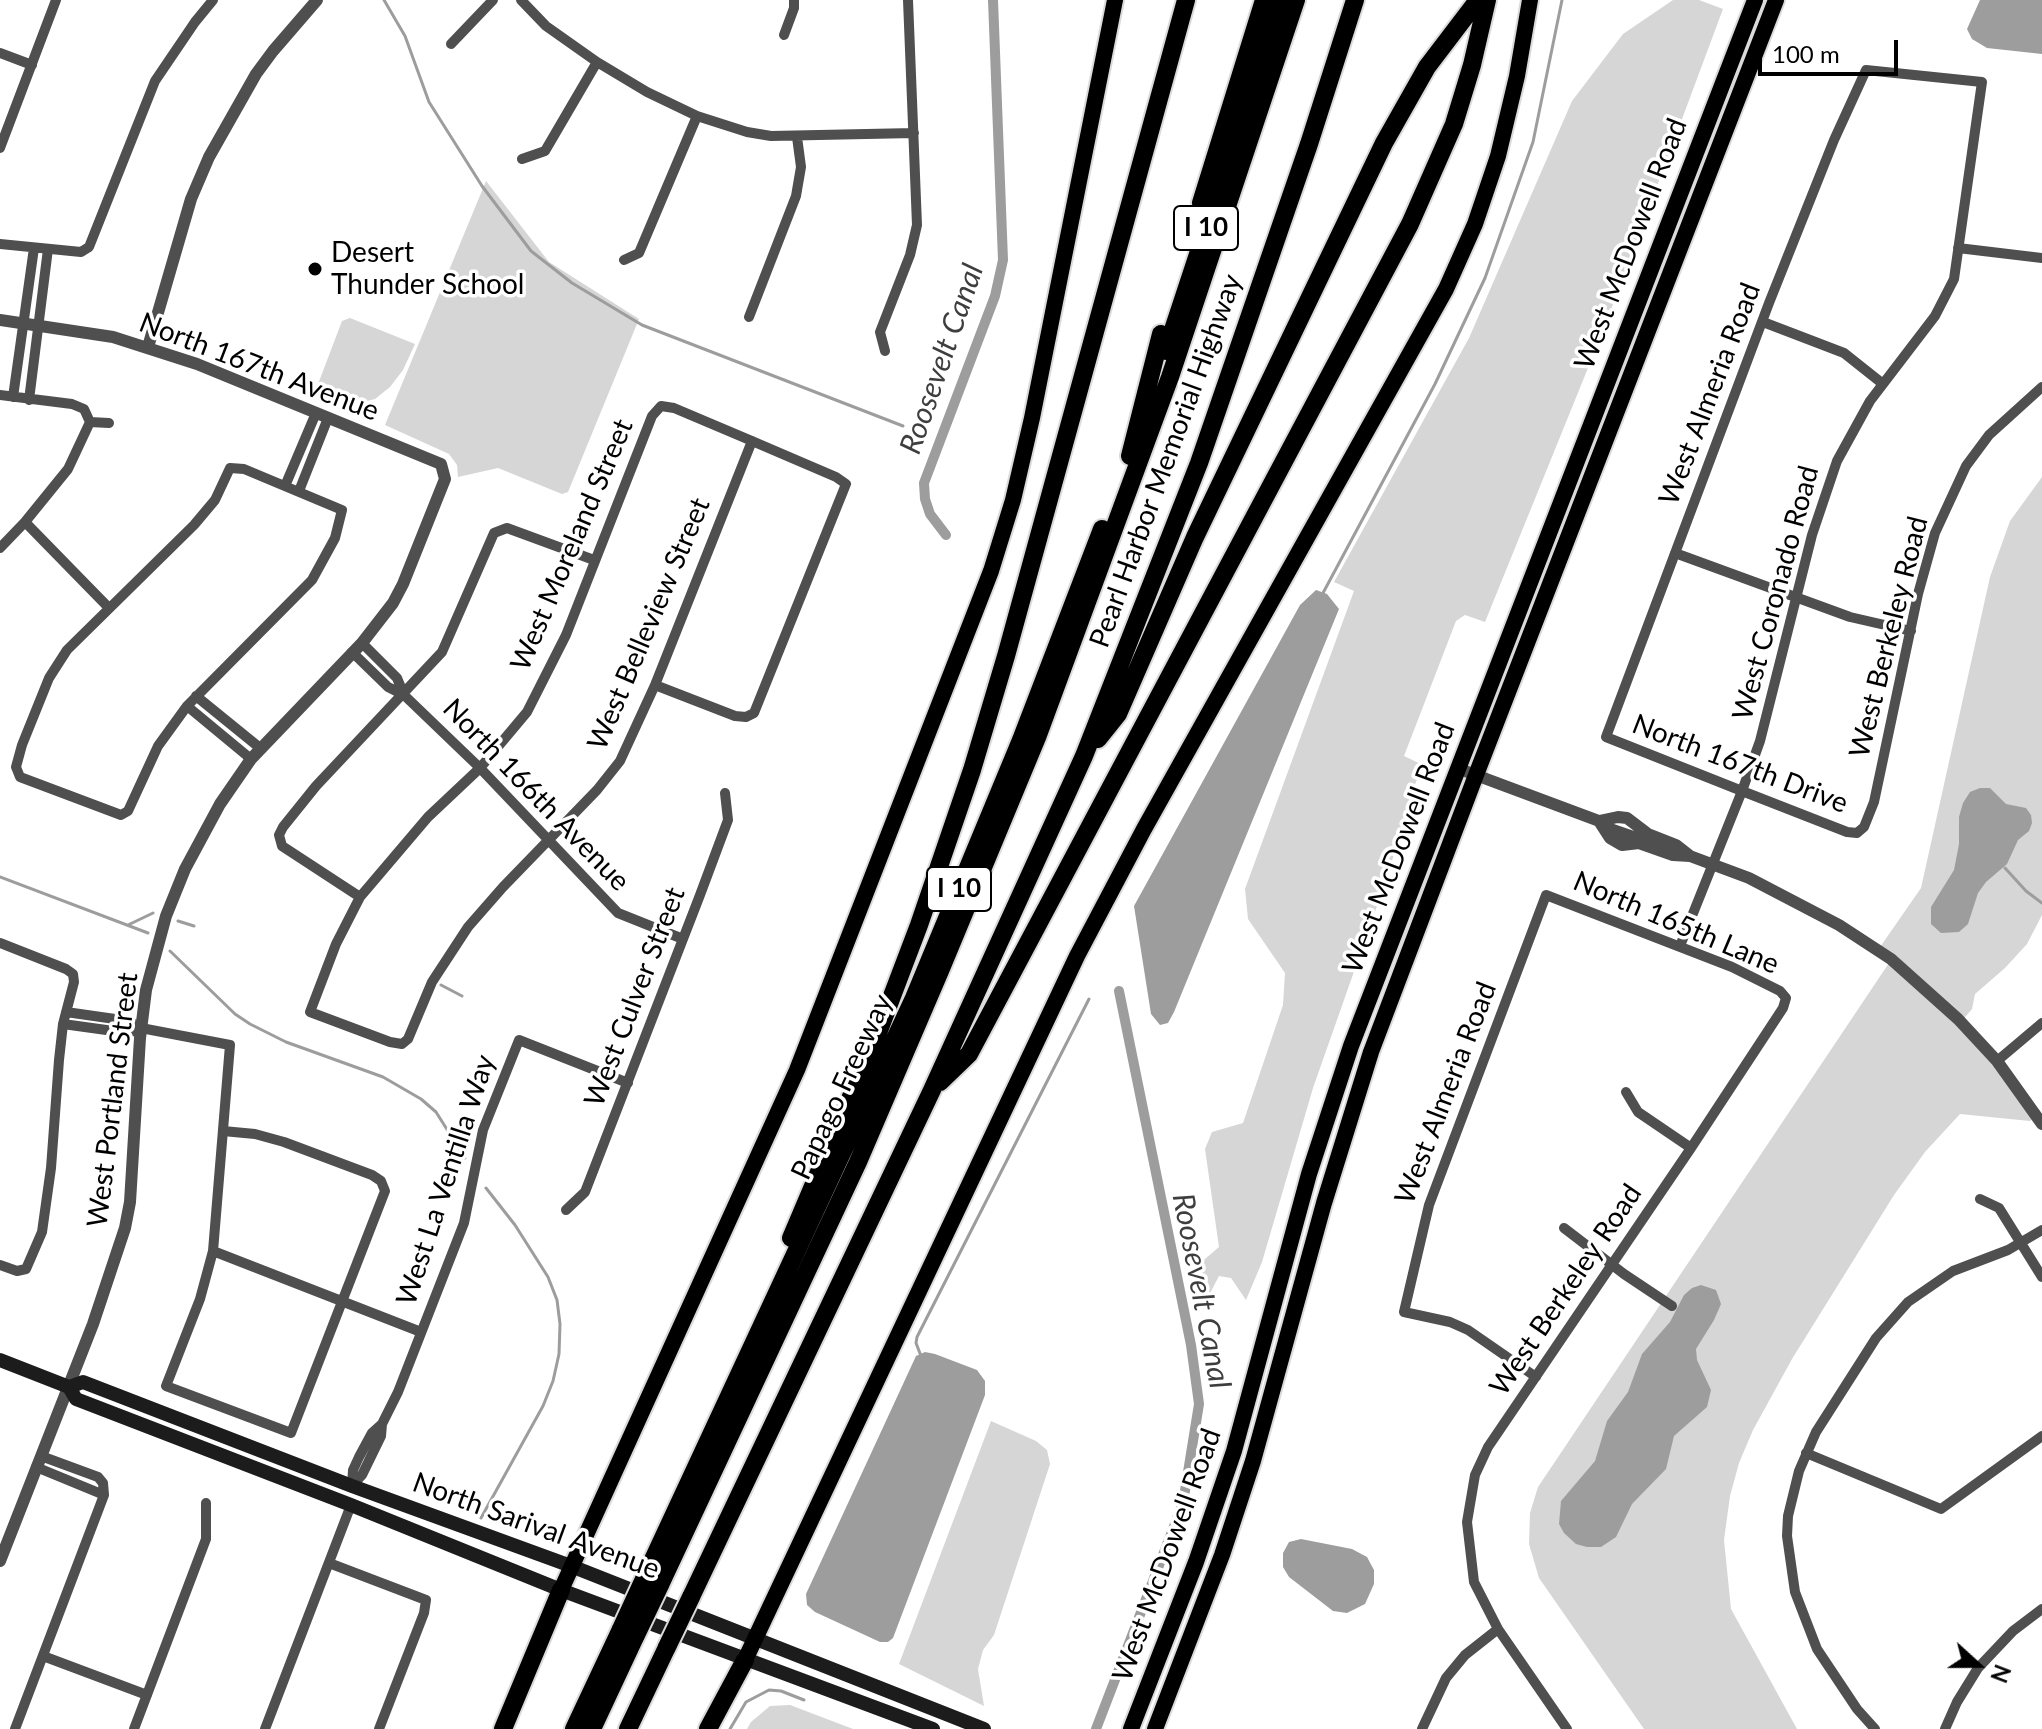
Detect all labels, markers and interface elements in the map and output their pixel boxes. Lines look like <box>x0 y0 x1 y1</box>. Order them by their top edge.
scale bar <box>1762 24 1902 74</box>
text: 100 m <box>1772 39 1840 68</box>
street label: West McDowell Road <box>1568 114 1694 374</box>
road number: I 10 <box>1174 206 1238 250</box>
place label: Desert Thunder School <box>331 236 524 302</box>
water label: Roosevelt Canal <box>893 259 991 459</box>
marker: Desert Thunder School <box>306 260 324 278</box>
street label: Pearl Harbor Memorial Highway <box>1083 270 1249 652</box>
street label: West Almeria Road <box>1652 278 1768 510</box>
street label: North 167th Avenue <box>134 306 384 428</box>
street label: West Moreland Street <box>504 414 640 676</box>
street label: West Coronado Road <box>1726 462 1826 724</box>
street label: West Belleview Street <box>581 493 717 755</box>
street label: West Berkeley Road <box>1843 513 1935 761</box>
street label: North 166th Avenue <box>436 692 636 898</box>
street label: North 167th Drive <box>1627 707 1853 821</box>
street label: West McDowell Road <box>1336 718 1462 978</box>
street label: North 165th Lane <box>1568 865 1784 981</box>
road number: I 10 <box>927 867 991 911</box>
street label: West Culver Street <box>578 883 692 1111</box>
street label: West Portland Street <box>81 971 145 1229</box>
street label: West Almeria Road <box>1388 977 1504 1209</box>
street label: Papago Freeway <box>784 989 900 1185</box>
street label: West La Ventilla Way <box>390 1051 502 1309</box>
street label: West Berkeley Road <box>1483 1178 1649 1402</box>
water label: Roosevelt Canal <box>1164 1190 1238 1392</box>
street label: West McDowell Road <box>1106 1424 1228 1686</box>
street label: North Sarival Avenue <box>408 1466 664 1586</box>
north arrow <box>1938 1625 2018 1705</box>
text: N <box>1985 1661 2017 1687</box>

